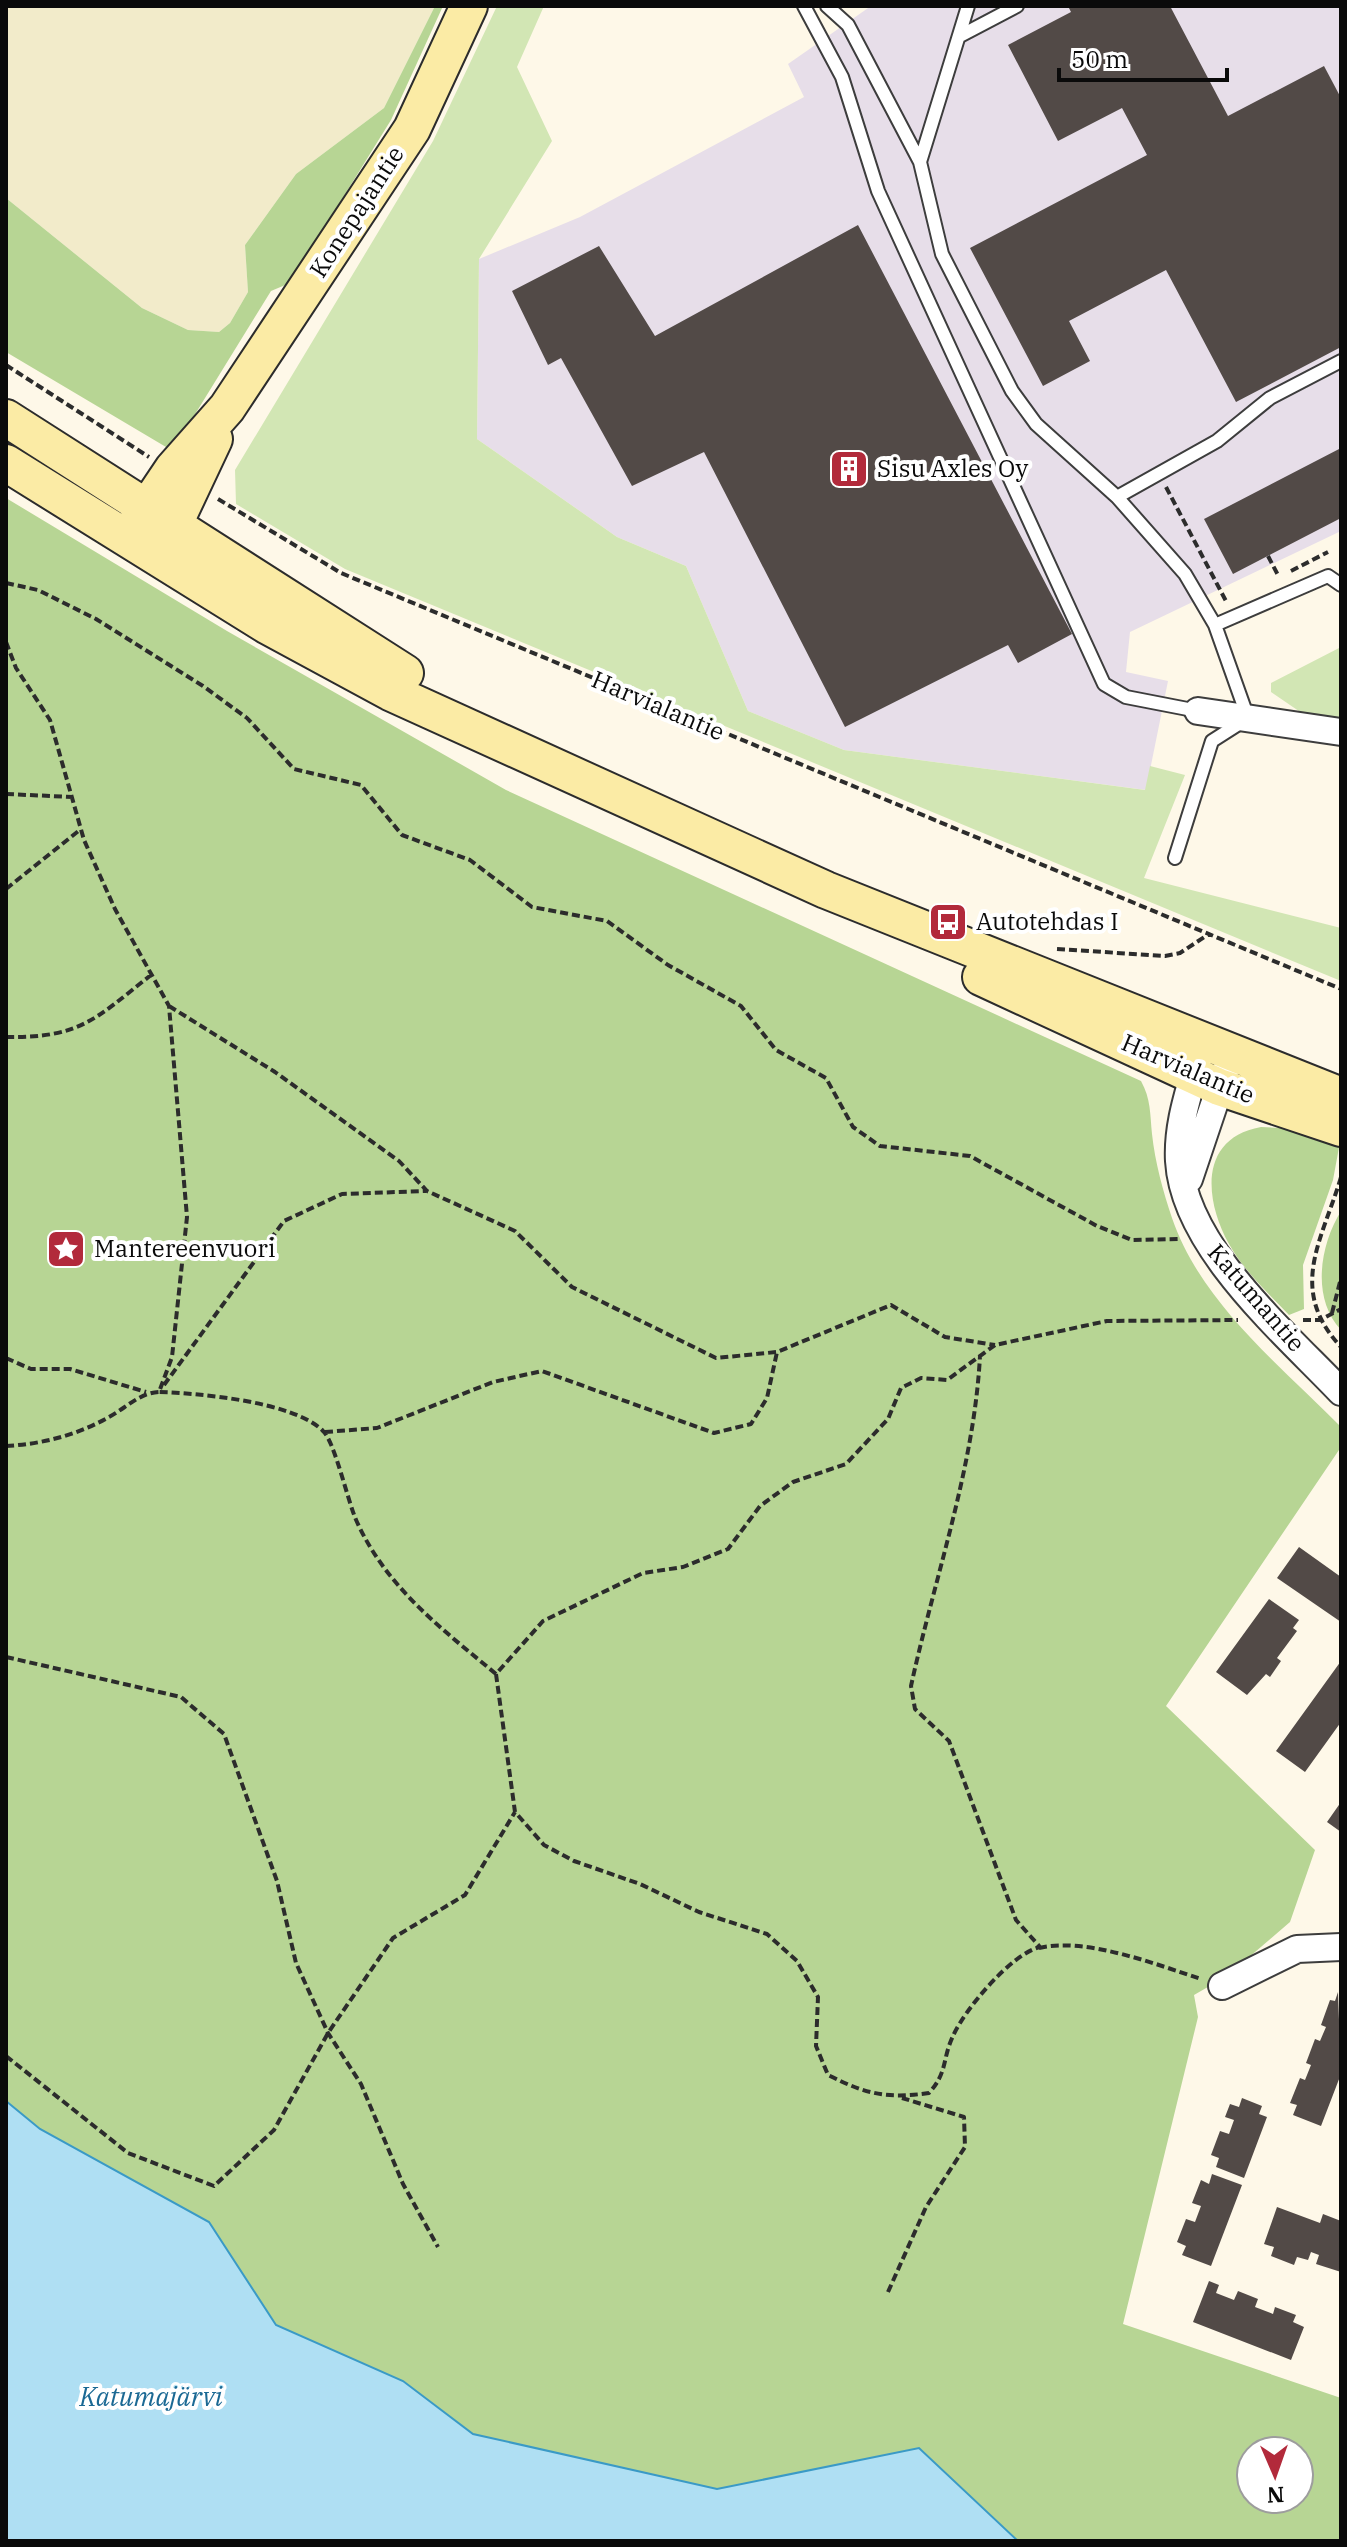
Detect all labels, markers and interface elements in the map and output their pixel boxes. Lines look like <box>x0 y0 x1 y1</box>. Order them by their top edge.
scale bar <box>1059 32 1227 82</box>
text: 50 m <box>1071 43 1128 75</box>
street label: Konepajantie <box>302 140 411 283</box>
building icon: Sisu Axles Oy <box>828 448 870 490</box>
place label: Sisu Axles Oy <box>877 452 1029 484</box>
street label: Harvialantie <box>587 663 730 747</box>
bus stop icon: Autotehdas I <box>927 901 969 943</box>
place label: Autotehdas I <box>976 905 1118 937</box>
street label: Harvialantie <box>1117 1026 1260 1110</box>
place icon: Mantereenvuori <box>45 1228 87 1270</box>
place label: Mantereenvuori <box>94 1232 276 1264</box>
street label: Katumantie <box>1201 1237 1312 1358</box>
water label: Katumajärvi <box>79 2379 223 2413</box>
north arrow <box>1235 2435 1315 2515</box>
text: N <box>1267 2481 1285 2510</box>

